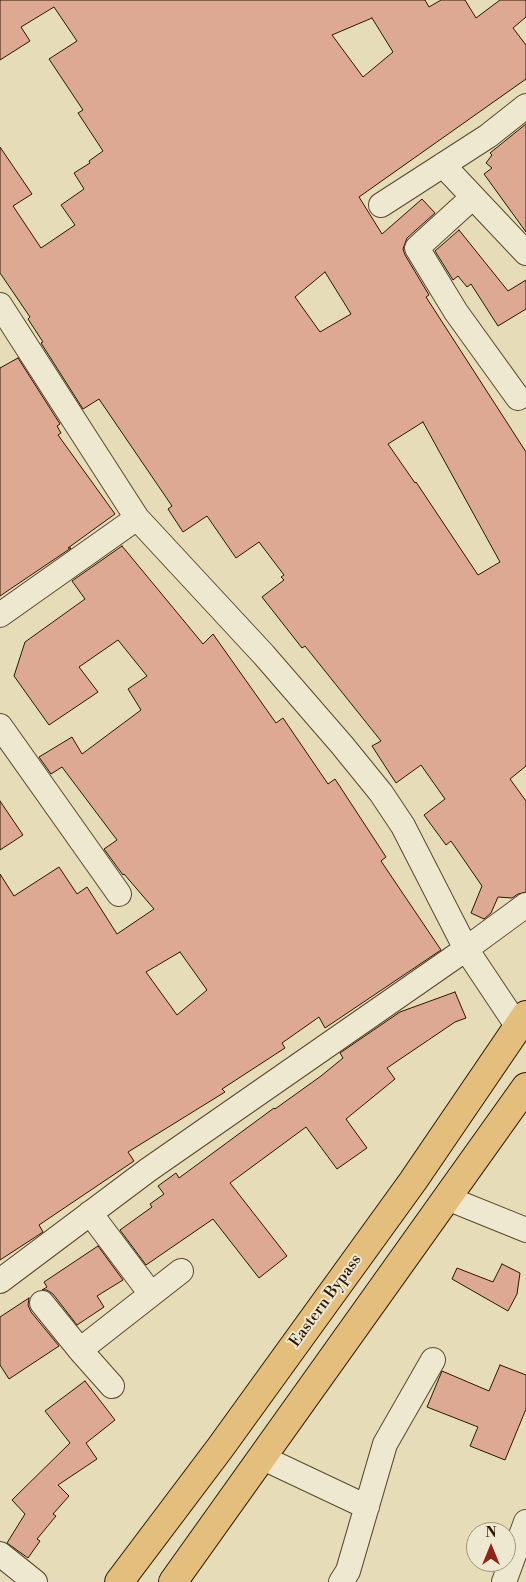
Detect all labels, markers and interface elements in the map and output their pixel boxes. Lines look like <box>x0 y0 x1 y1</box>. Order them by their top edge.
street label: Eastern Bypass <box>286 1251 366 1351</box>
north arrow <box>466 1522 516 1572</box>
text: N <box>485 1524 497 1542</box>

